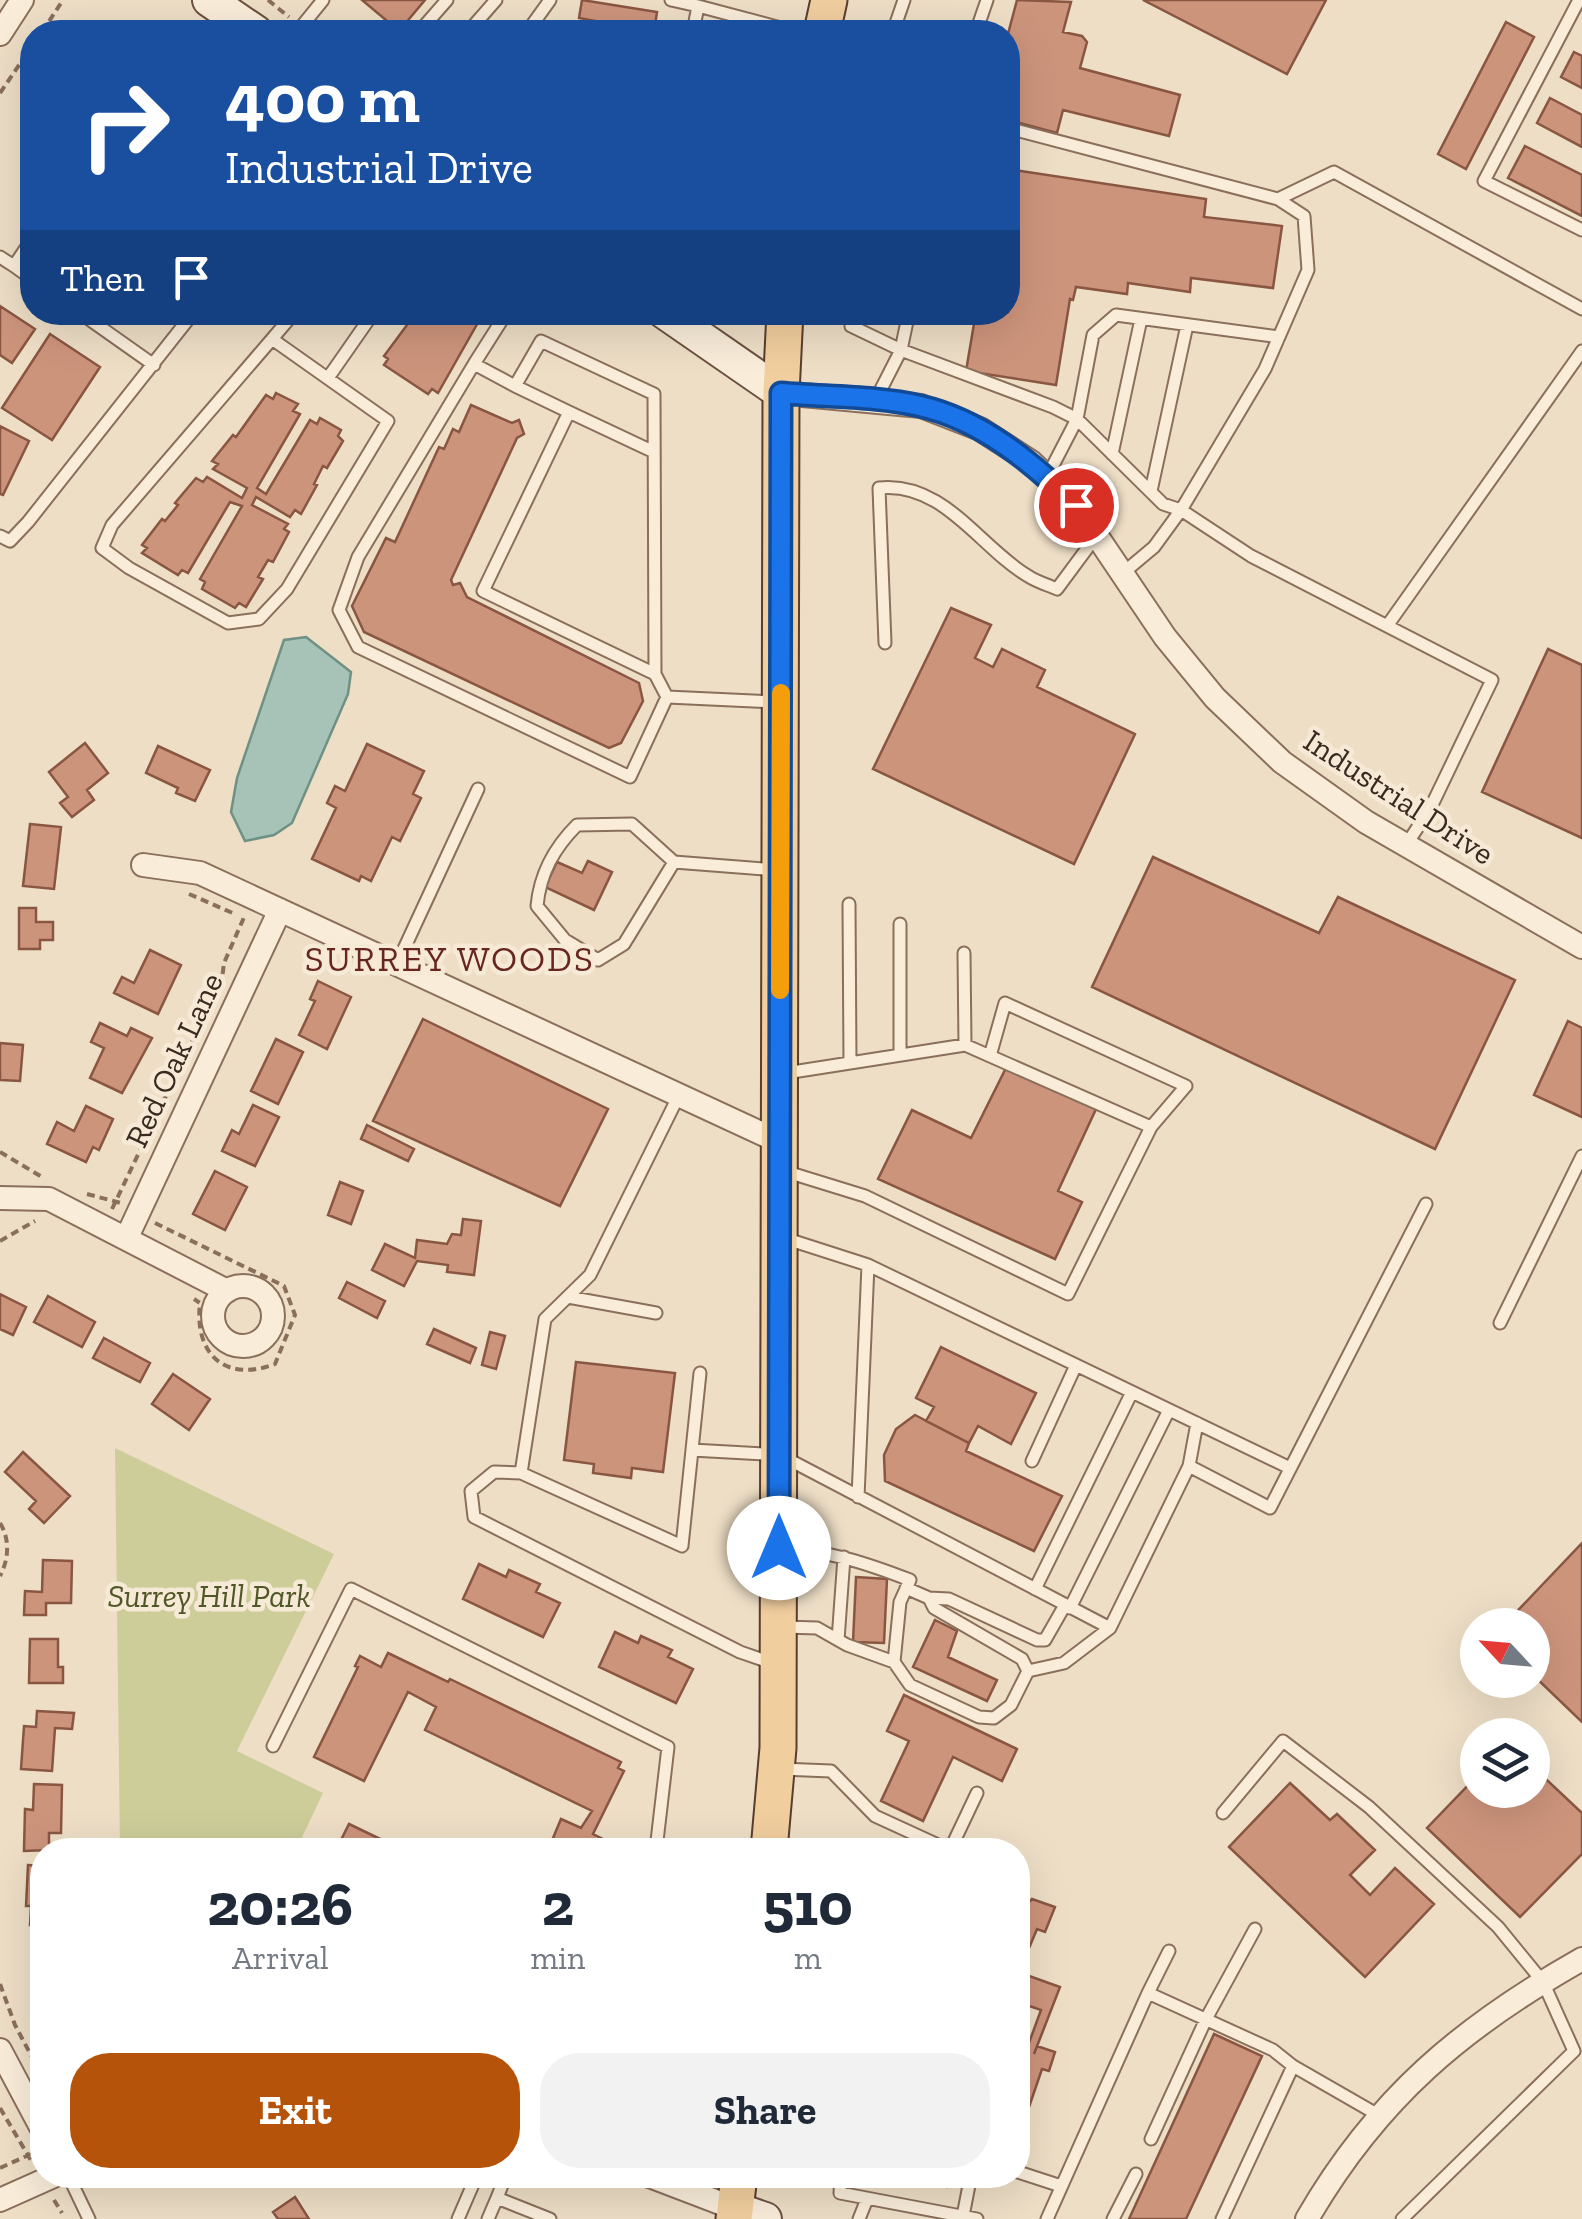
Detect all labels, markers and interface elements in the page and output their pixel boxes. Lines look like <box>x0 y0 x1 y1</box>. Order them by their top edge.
text: 400 m <box>225 56 420 140</box>
icon: right <box>60 60 190 190</box>
text: Industrial Drive <box>225 141 533 195</box>
icon: arrive <box>164 250 219 305</box>
text: Then <box>60 255 144 301</box>
pin <box>1034 463 1119 548</box>
icon: arrive <box>1049 478 1104 533</box>
street label: Industrial Drive <box>1297 721 1501 873</box>
district label: SURREY WOODS <box>305 938 595 980</box>
street label: Red Oak Lane <box>117 967 231 1153</box>
position arrow <box>727 1496 831 1600</box>
park label: Surrey Hill Park <box>107 1577 311 1615</box>
north arrow <box>1460 1608 1550 1698</box>
map controls <box>1460 1608 1550 1808</box>
button: layers <box>1460 1718 1550 1808</box>
text: 20:26 <box>207 1868 353 1940</box>
text: 2 <box>542 1868 574 1940</box>
text: 510 <box>763 1868 853 1940</box>
text: Arrival <box>232 1939 328 1977</box>
text: min <box>530 1939 585 1977</box>
text: m <box>794 1939 822 1977</box>
button: Exit <box>70 2053 520 2168</box>
button: Share <box>540 2053 990 2168</box>

